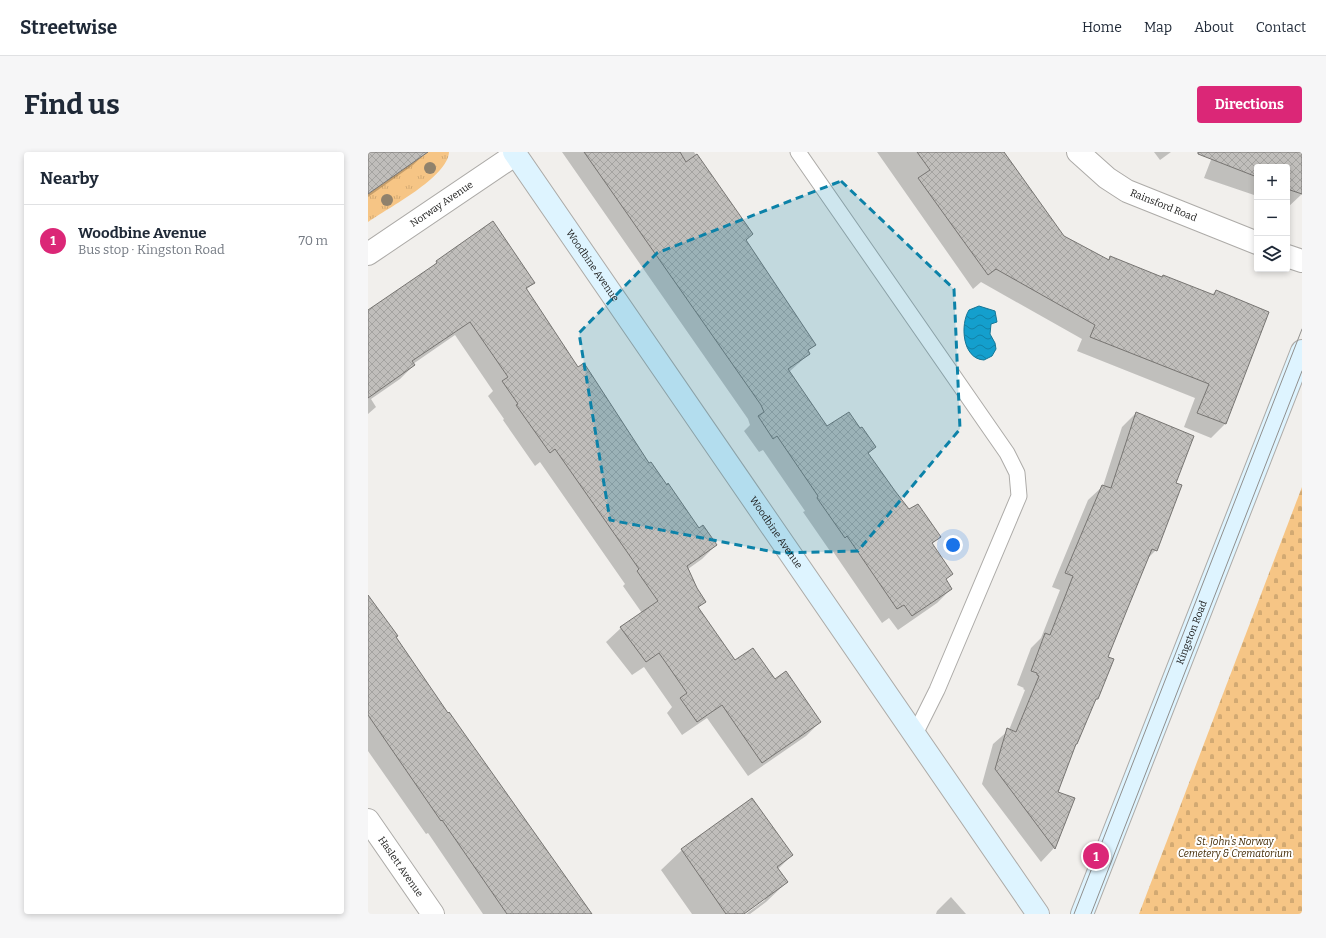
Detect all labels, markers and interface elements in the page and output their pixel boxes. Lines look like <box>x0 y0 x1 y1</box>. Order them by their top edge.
text: Streetwise <box>20 16 117 39</box>
text: Home <box>1082 19 1122 36</box>
text: Map <box>1144 19 1172 36</box>
text: About <box>1194 19 1234 36</box>
text: Contact <box>1256 19 1306 36</box>
button: Directions <box>1197 86 1302 123</box>
text: Find us <box>24 88 120 121</box>
map controls <box>1254 164 1290 272</box>
button: + <box>1254 164 1290 200</box>
text: Nearby <box>40 168 99 189</box>
street label: Norway Avenue <box>408 179 476 230</box>
street label: Rainsford Road <box>1128 187 1199 224</box>
button: − <box>1254 200 1290 236</box>
text: Woodbine Avenue <box>78 224 207 242</box>
street label: Woodbine Avenue <box>563 227 621 304</box>
text: 1 <box>50 233 56 248</box>
text: 70 m <box>298 233 328 248</box>
button: layers <box>1254 236 1290 272</box>
text: Bus stop · Kingston Road <box>78 242 225 257</box>
street label: Woodbine Avenue <box>747 494 805 571</box>
your location <box>943 535 963 555</box>
street label: Kingston Road <box>1174 599 1210 666</box>
street label: Haslett Avenue <box>375 834 426 899</box>
park label: St. John's Norway Cemetery & Crematorium <box>1178 836 1292 860</box>
pin: 1 <box>1083 841 1109 871</box>

